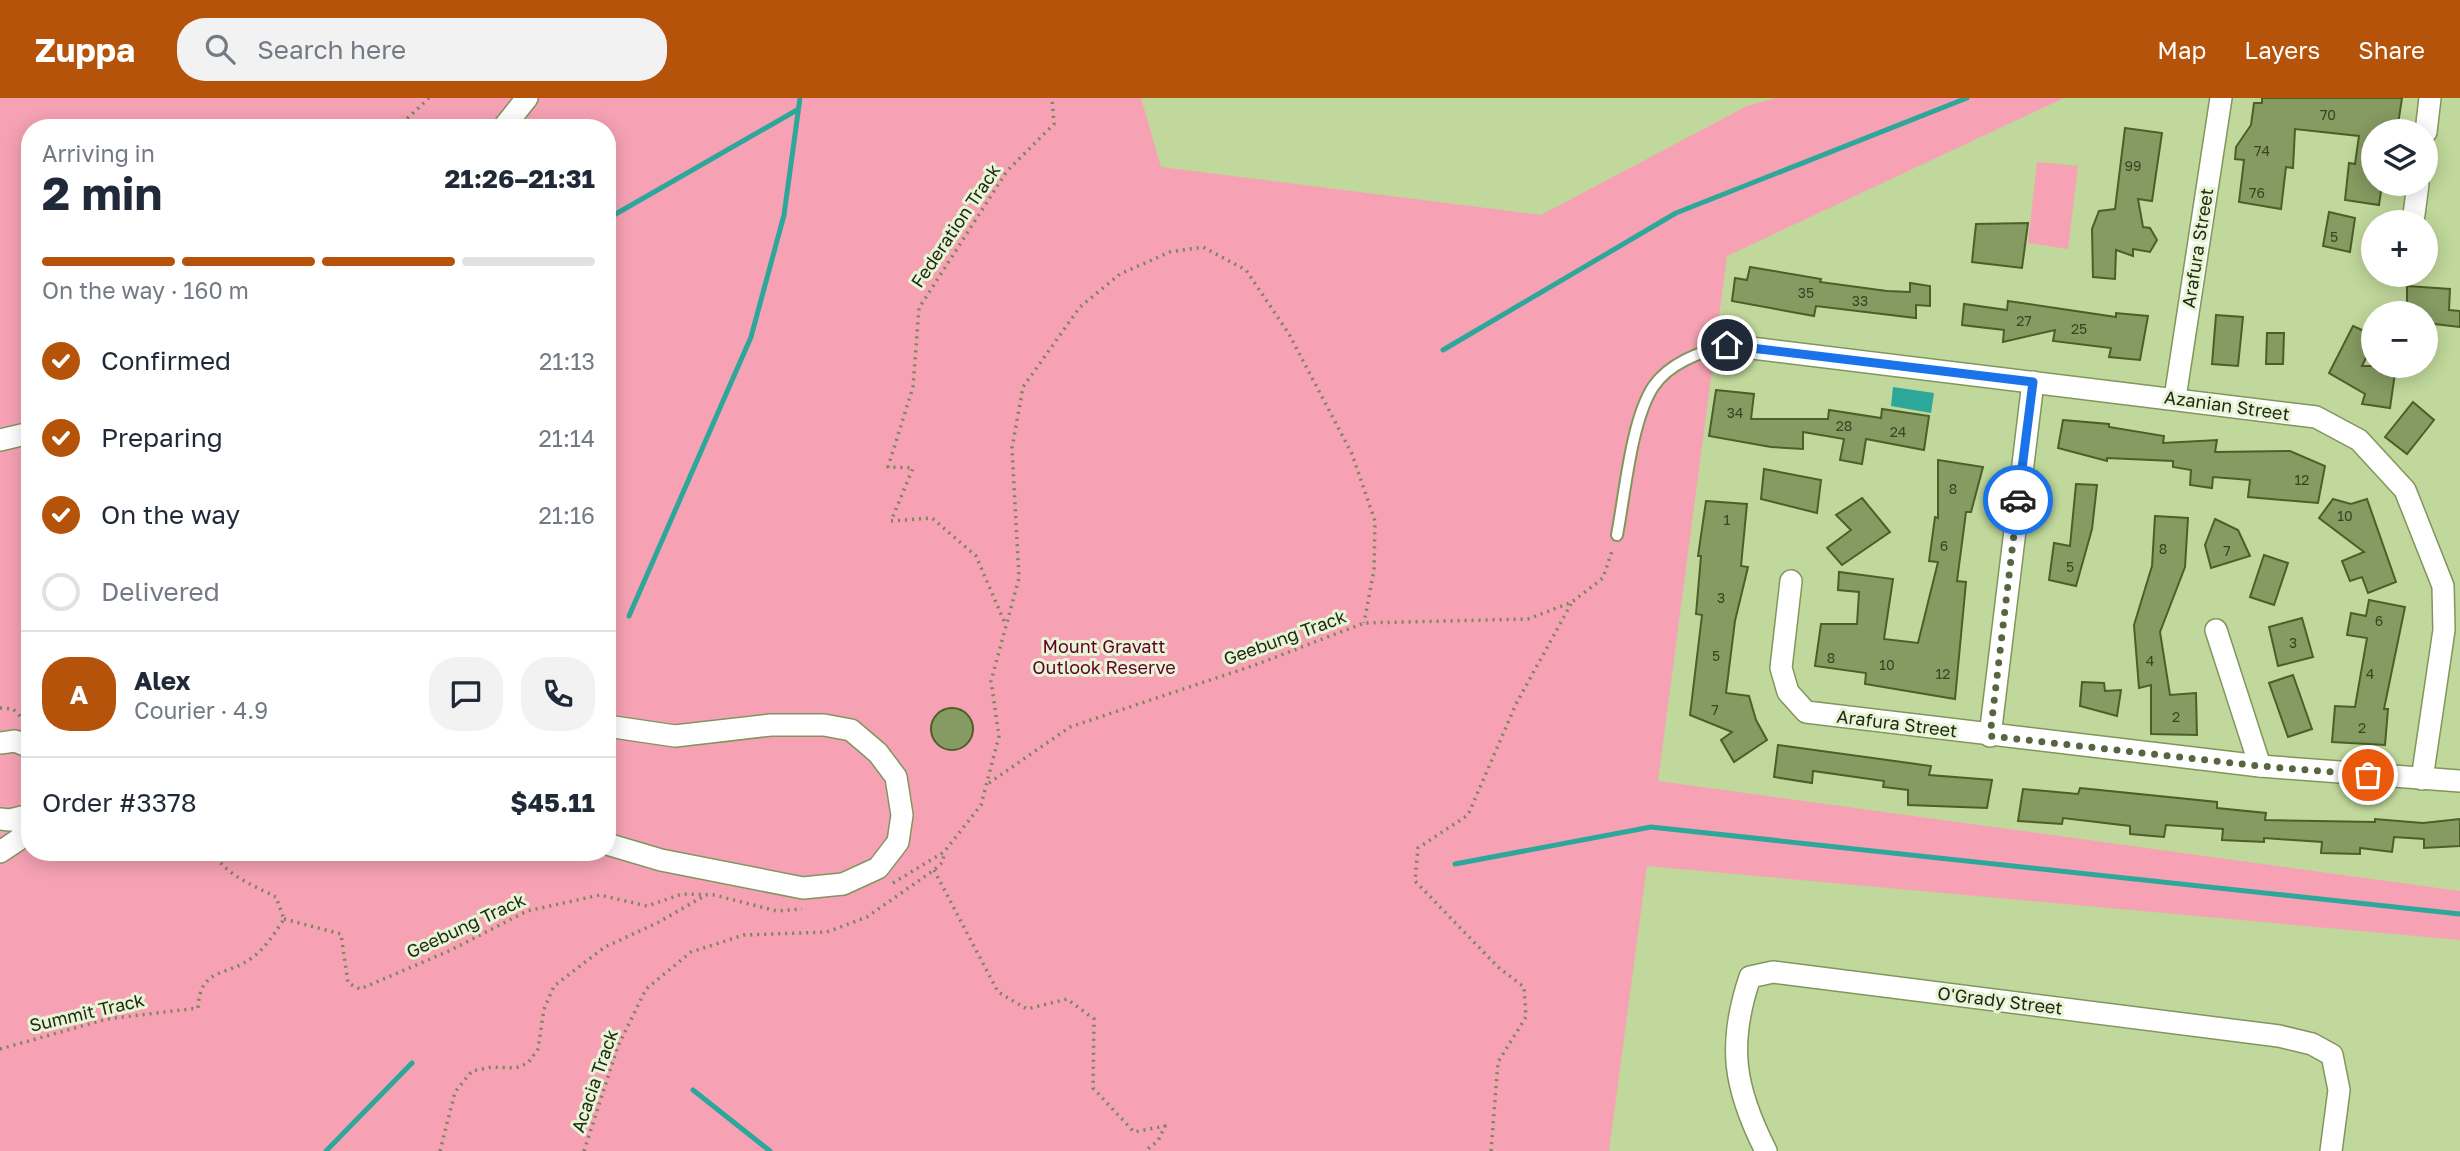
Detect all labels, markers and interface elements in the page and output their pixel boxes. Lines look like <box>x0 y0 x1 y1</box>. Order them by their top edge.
search box <box>177 18 667 81</box>
text: Zuppa <box>35 30 135 69</box>
icon: search <box>201 30 239 68</box>
text: Search here <box>257 34 406 65</box>
text: Map <box>2157 35 2206 64</box>
text: Layers <box>2244 35 2320 64</box>
text: Share <box>2358 35 2425 64</box>
house number: 70 <box>2320 106 2336 123</box>
map controls <box>2361 119 2438 378</box>
button: layers <box>2361 119 2438 196</box>
text: Arriving in <box>42 139 155 167</box>
house number: 74 <box>2254 142 2270 159</box>
house number: 99 <box>2125 157 2141 174</box>
street label: Federation Track <box>906 160 1005 291</box>
text: 21:26–21:31 <box>444 163 595 194</box>
text: 2 min <box>42 165 162 220</box>
house number: 76 <box>2249 184 2265 201</box>
street label: Arafura Street <box>2177 186 2217 309</box>
button: + <box>2361 210 2438 287</box>
house number: 5 <box>2330 228 2338 245</box>
text: On the way · 160 m <box>42 276 249 304</box>
house number: 35 <box>1798 284 1814 301</box>
house number: 33 <box>1852 292 1868 309</box>
button: − <box>2361 301 2438 378</box>
house number: 27 <box>2016 312 2032 329</box>
pin <box>1697 315 1757 375</box>
house number: 25 <box>2071 320 2087 337</box>
icon: home <box>1708 326 1746 364</box>
icon: check <box>42 342 80 380</box>
text: Confirmed <box>101 345 231 376</box>
text: 21:13 <box>539 347 595 375</box>
street label: Azanian Street <box>2163 385 2291 425</box>
house number: 34 <box>1727 404 1743 421</box>
house number: 28 <box>1836 417 1852 434</box>
icon: check <box>42 419 80 457</box>
text: Preparing <box>101 422 223 453</box>
house number: 24 <box>1890 423 1906 440</box>
text: 21:14 <box>538 424 595 452</box>
courier <box>1983 465 2053 535</box>
house number: 12 <box>2295 471 2309 488</box>
house number: 8 <box>1949 480 1957 497</box>
icon: car <box>1999 481 2037 519</box>
icon: check <box>42 496 80 534</box>
text: On the way <box>101 499 240 530</box>
text: 21:16 <box>539 501 595 529</box>
house number: 10 <box>2337 507 2353 524</box>
house number: 1 <box>1724 511 1731 528</box>
house number: 6 <box>1940 537 1948 554</box>
house number: 8 <box>2159 540 2167 557</box>
house number: 7 <box>2223 542 2231 559</box>
house number: 5 <box>2066 558 2074 575</box>
text: Delivered <box>101 576 220 607</box>
house number: 3 <box>1717 589 1725 606</box>
street label: Geebung Track <box>1220 605 1349 669</box>
house number: 6 <box>2375 612 2383 629</box>
house number: 3 <box>2289 634 2297 651</box>
park label: Mount Gravatt Outlook Reserve <box>1032 635 1176 678</box>
house number: 5 <box>1712 647 1720 664</box>
house number: 8 <box>1827 649 1835 666</box>
house number: 4 <box>2146 652 2154 669</box>
house number: 10 <box>1879 656 1895 673</box>
button: chat <box>429 657 503 731</box>
button: phone <box>521 657 595 731</box>
text: Alex <box>134 665 191 696</box>
house number: 12 <box>1936 665 1950 682</box>
house number: 4 <box>2366 665 2374 682</box>
text: A <box>70 679 88 710</box>
text: Courier · 4.9 <box>134 696 268 724</box>
house number: 7 <box>1711 701 1719 718</box>
street label: Arafura Street <box>1836 705 1959 741</box>
house number: 2 <box>2172 708 2180 725</box>
house number: 2 <box>2358 719 2366 736</box>
pin <box>2338 745 2398 805</box>
icon: bag <box>2349 756 2387 794</box>
text: Order #3378 <box>42 787 197 818</box>
text: $45.11 <box>510 787 595 818</box>
street label: Geebung Track <box>403 888 529 962</box>
street label: O'Grady Street <box>1936 981 2064 1019</box>
street label: Summit Track <box>27 988 146 1036</box>
street label: Acacia Track <box>566 1026 622 1135</box>

